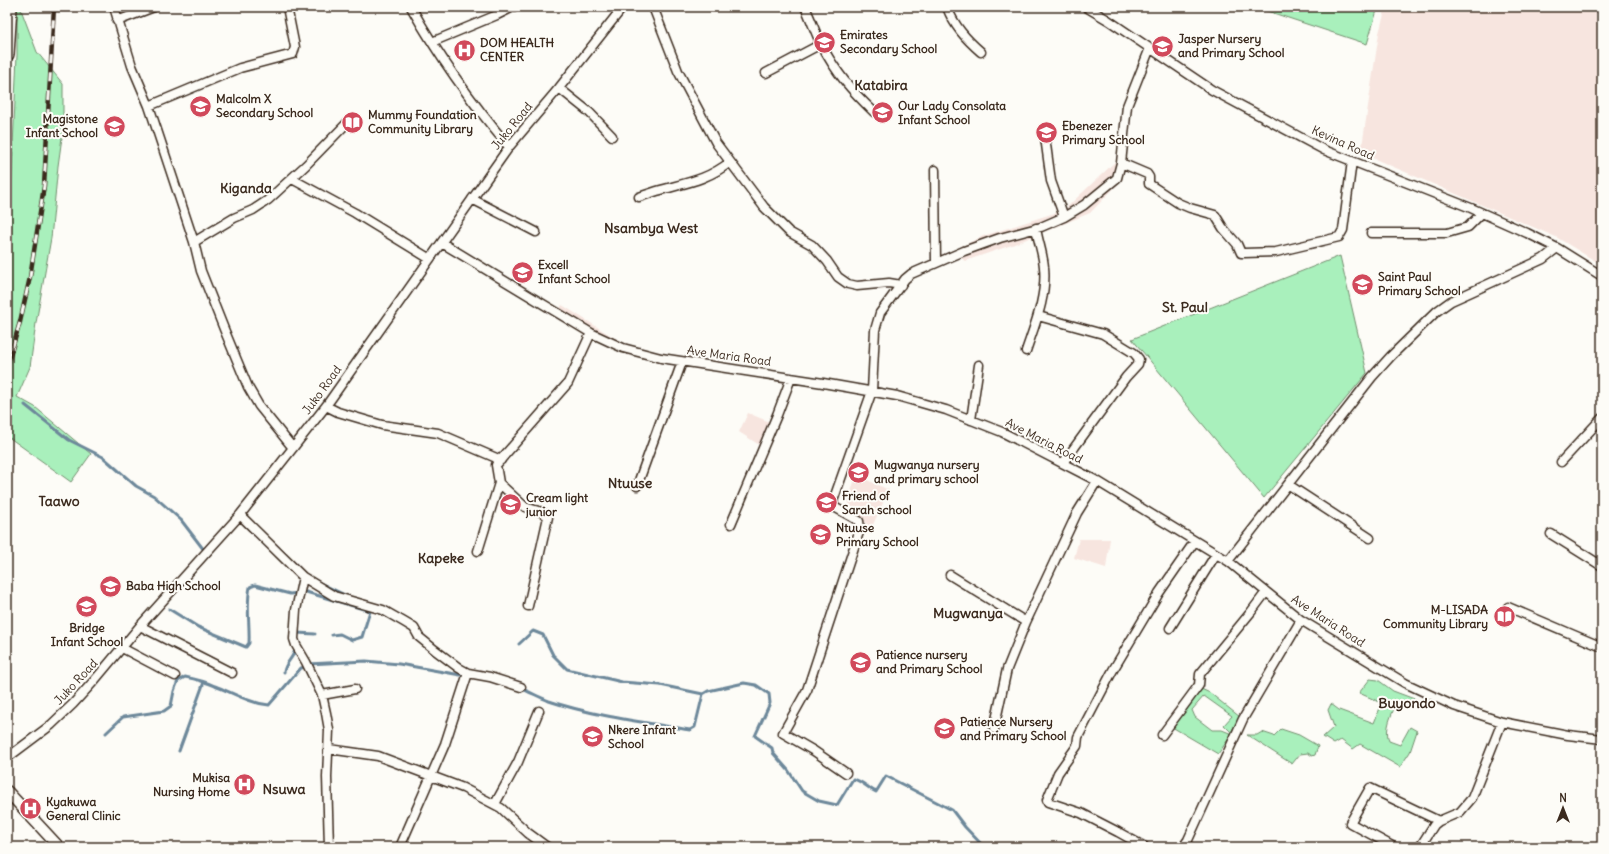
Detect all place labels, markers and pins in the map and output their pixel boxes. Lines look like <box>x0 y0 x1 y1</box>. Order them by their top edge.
place label: Emirates Secondary School <box>840 27 938 57</box>
school or university icon: Emirates Secondary School <box>812 29 838 55</box>
place label: Jasper Nursery and Primary School <box>1178 31 1285 61</box>
school or university icon: Jasper Nursery and Primary School <box>1150 33 1176 59</box>
place label: DOM HEALTH CENTER <box>480 35 554 64</box>
hospital icon: DOM HEALTH CENTER <box>452 37 478 63</box>
place label: Malcolm X Secondary School <box>216 91 314 121</box>
school or university icon: Malcolm X Secondary School <box>187 93 213 119</box>
place label: Our Lady Consolata Infant School <box>898 98 1006 127</box>
school or university icon: Our Lady Consolata Infant School <box>870 100 896 126</box>
place label: Mummy Foundation Community Library <box>368 107 477 137</box>
library icon: Mummy Foundation Community Library <box>339 109 365 135</box>
place label: Magistone Infant School <box>26 111 99 140</box>
school or university icon: Magistone Infant School <box>101 113 127 139</box>
place label: Ebenezer Primary School <box>1062 118 1145 148</box>
school or university icon: Ebenezer Primary School <box>1034 120 1060 146</box>
place label: Excell Infant School <box>538 257 611 286</box>
school or university icon: Excell Infant School <box>510 259 536 285</box>
place label: Saint Paul Primary School <box>1378 269 1461 299</box>
school or university icon: Saint Paul Primary School <box>1350 271 1376 297</box>
place label: Mugwanya nursery and primary school <box>874 457 980 487</box>
school or university icon: Mugwanya nursery and primary school <box>845 459 871 485</box>
place label: Friend of Sarah school <box>842 488 912 517</box>
place label: Cream light junior <box>525 490 589 519</box>
school or university icon: Friend of Sarah school <box>814 490 840 516</box>
school or university icon: Cream light junior <box>498 492 524 518</box>
place label: Ntuuse Primary School <box>836 520 919 550</box>
school or university icon: Ntuuse Primary School <box>807 522 833 548</box>
school or university icon: Baba High School <box>98 573 124 599</box>
place label: Baba High School <box>126 578 221 594</box>
school or university icon: Bridge Infant School <box>74 594 100 620</box>
place label: M-LISADA Community Library <box>1383 602 1488 632</box>
library icon: M-LISADA Community Library <box>1491 604 1517 630</box>
place label: Bridge Infant School <box>51 620 123 649</box>
place label: Patience nursery and Primary School <box>876 647 983 677</box>
school or university icon: Patience nursery and Primary School <box>847 649 873 675</box>
place label: Patience Nursery and Primary School <box>960 714 1067 744</box>
school or university icon: Patience Nursery and Primary School <box>931 716 957 742</box>
place label: Nkere Infant School <box>608 722 677 751</box>
school or university icon: Nkere Infant School <box>579 724 605 750</box>
place label: Mukisa Nursing Home <box>153 770 231 800</box>
hospital icon: Mukisa Nursing Home <box>232 772 258 798</box>
place label: Kyakuwa General Clinic <box>46 794 121 823</box>
hospital icon: Kyakuwa General Clinic <box>18 796 44 822</box>

